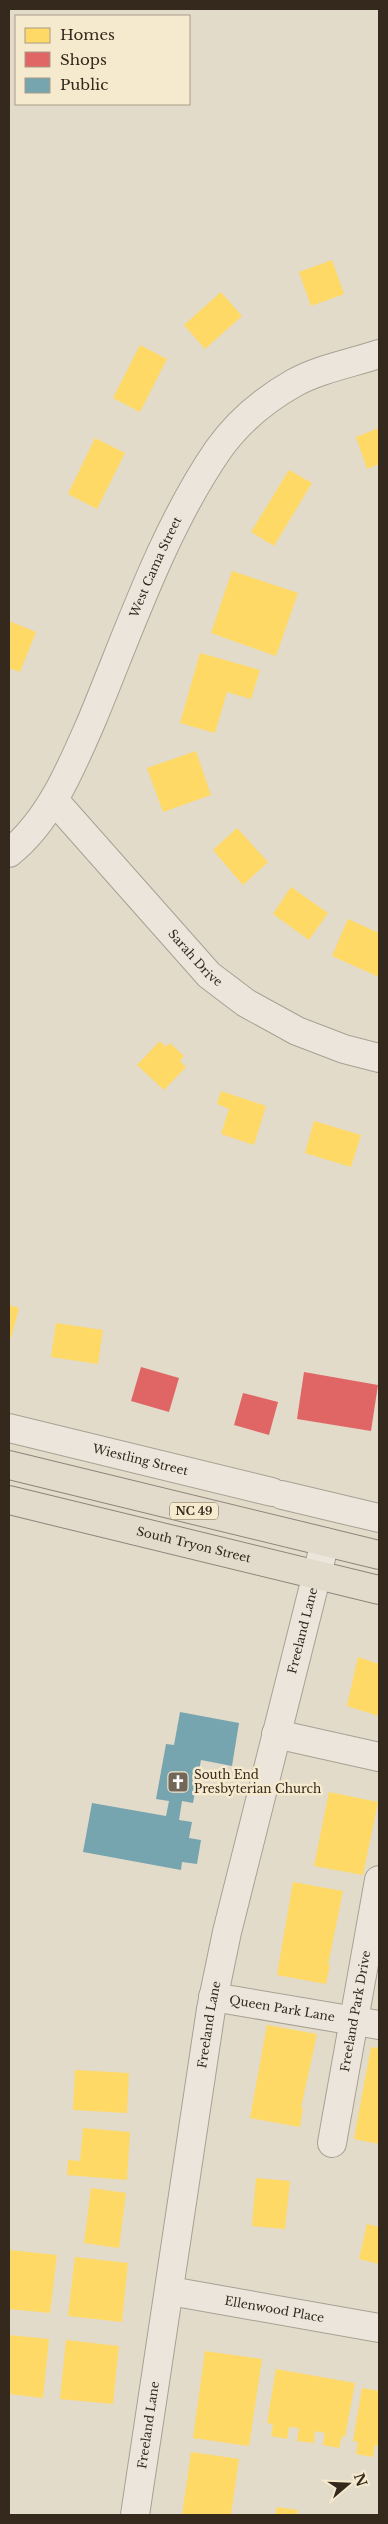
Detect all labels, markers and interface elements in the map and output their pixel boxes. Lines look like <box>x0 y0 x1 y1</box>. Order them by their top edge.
legend <box>15 15 190 105</box>
text: Homes <box>60 25 115 44</box>
text: Shops <box>60 50 107 69</box>
text: Public <box>60 75 108 94</box>
street label: West Cama Street <box>126 514 185 620</box>
street label: Sarah Drive <box>165 926 226 989</box>
street label: Wiestling Street <box>90 1440 190 1478</box>
road number: NC 49 <box>170 1502 218 1520</box>
street label: South Tryon Street <box>135 1523 253 1566</box>
street label: Freeland Lane <box>284 1586 320 1675</box>
place label: South End Presbyterian Church <box>194 1767 321 1796</box>
church icon: South End Presbyterian Church <box>166 1770 190 1794</box>
street label: Freeland Park Drive <box>337 1949 373 2073</box>
street label: Freeland Lane <box>194 1979 224 2069</box>
street label: Queen Park Lane <box>228 1992 336 2024</box>
street label: Ellenwood Place <box>223 2293 326 2325</box>
street label: Freeland Lane <box>134 2380 162 2470</box>
north arrow <box>323 2459 373 2509</box>
text: N <box>350 2471 371 2489</box>

